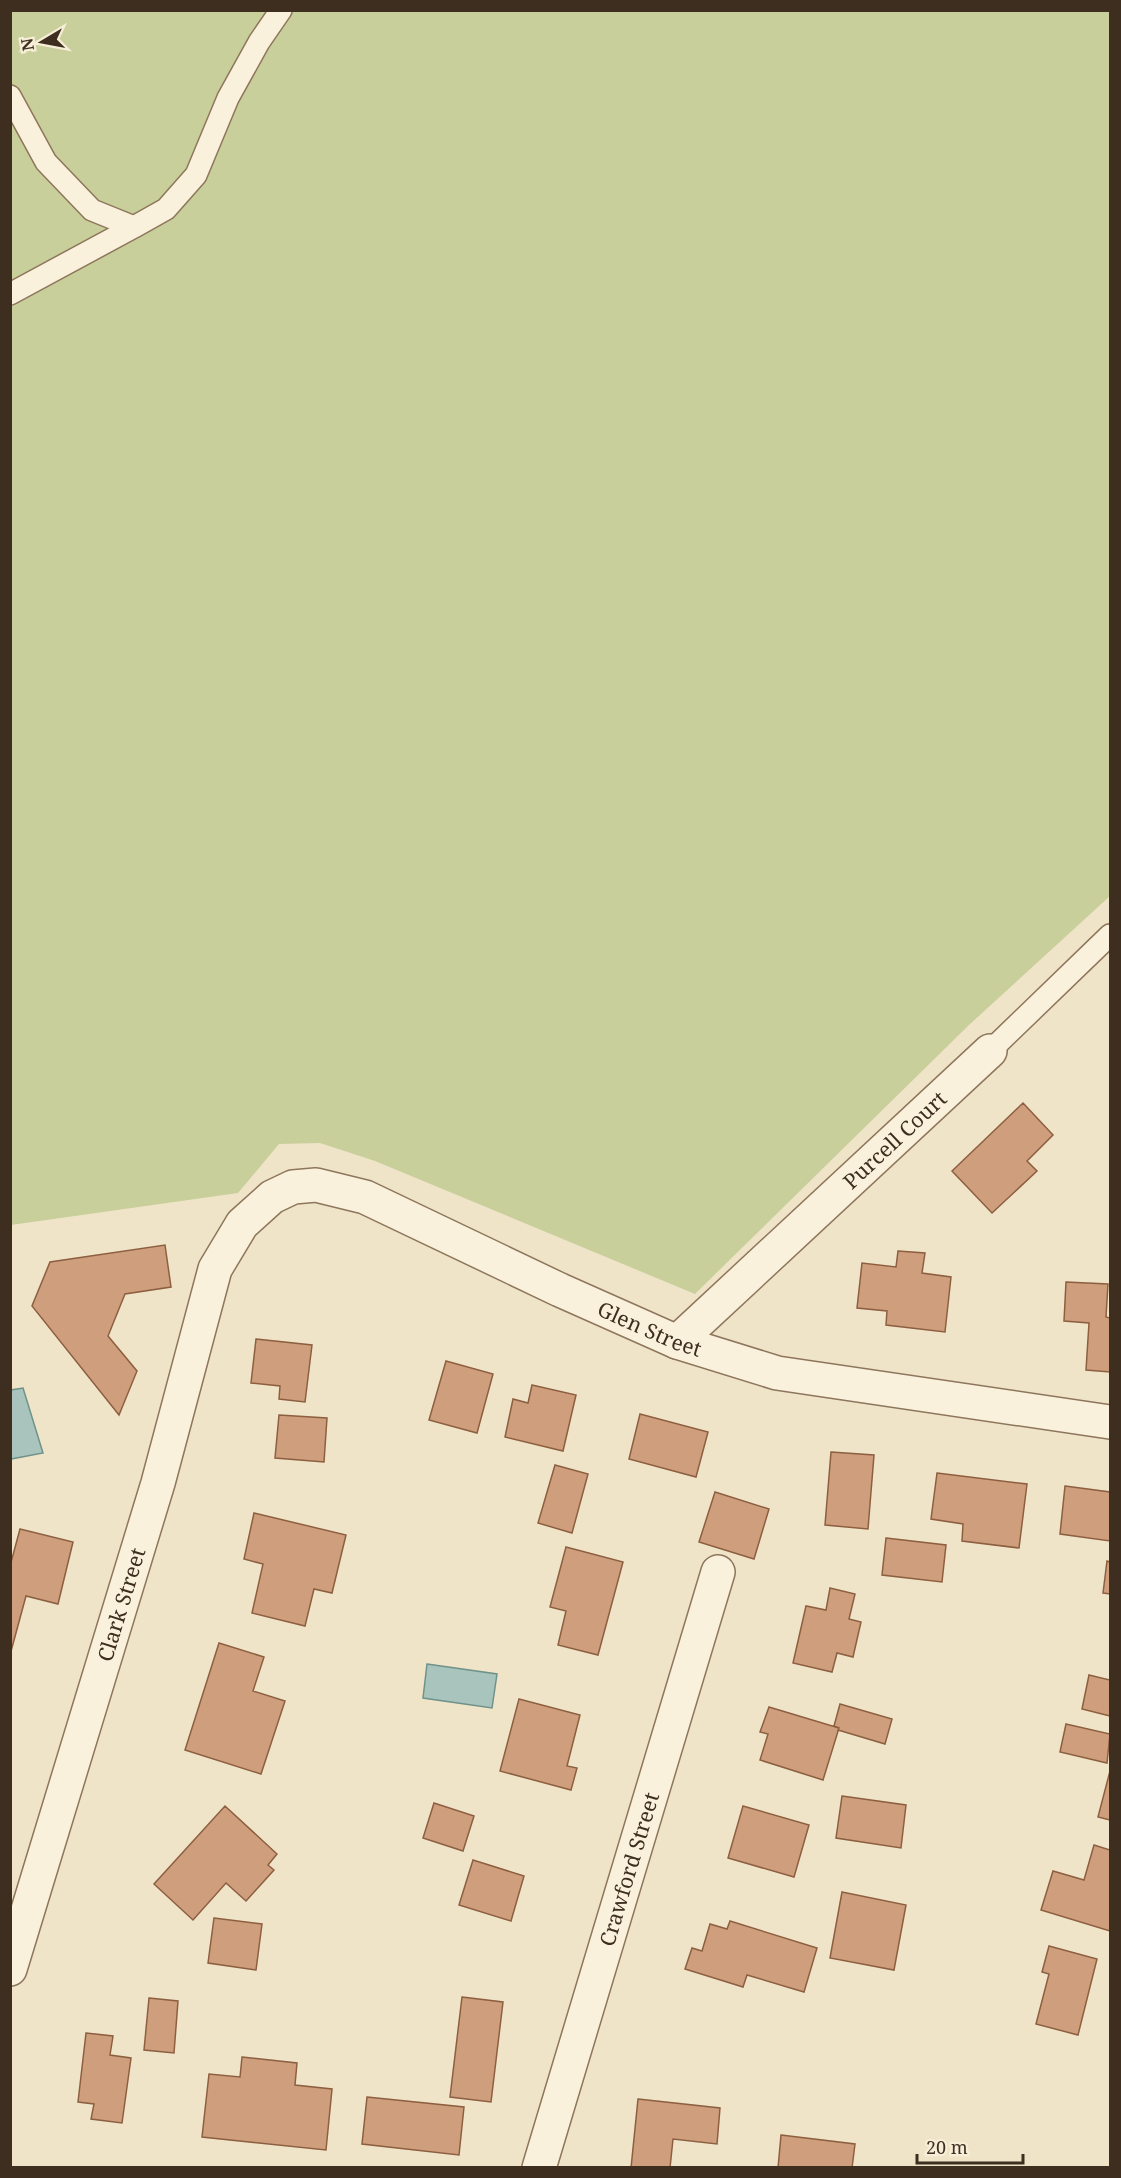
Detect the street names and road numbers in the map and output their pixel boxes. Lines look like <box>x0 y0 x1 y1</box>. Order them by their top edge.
street label: Purcell Court <box>837 1085 952 1195</box>
street label: Glen Street <box>593 1295 705 1363</box>
street label: Clark Street <box>90 1544 152 1665</box>
street label: Crawford Street <box>592 1789 665 1949</box>

